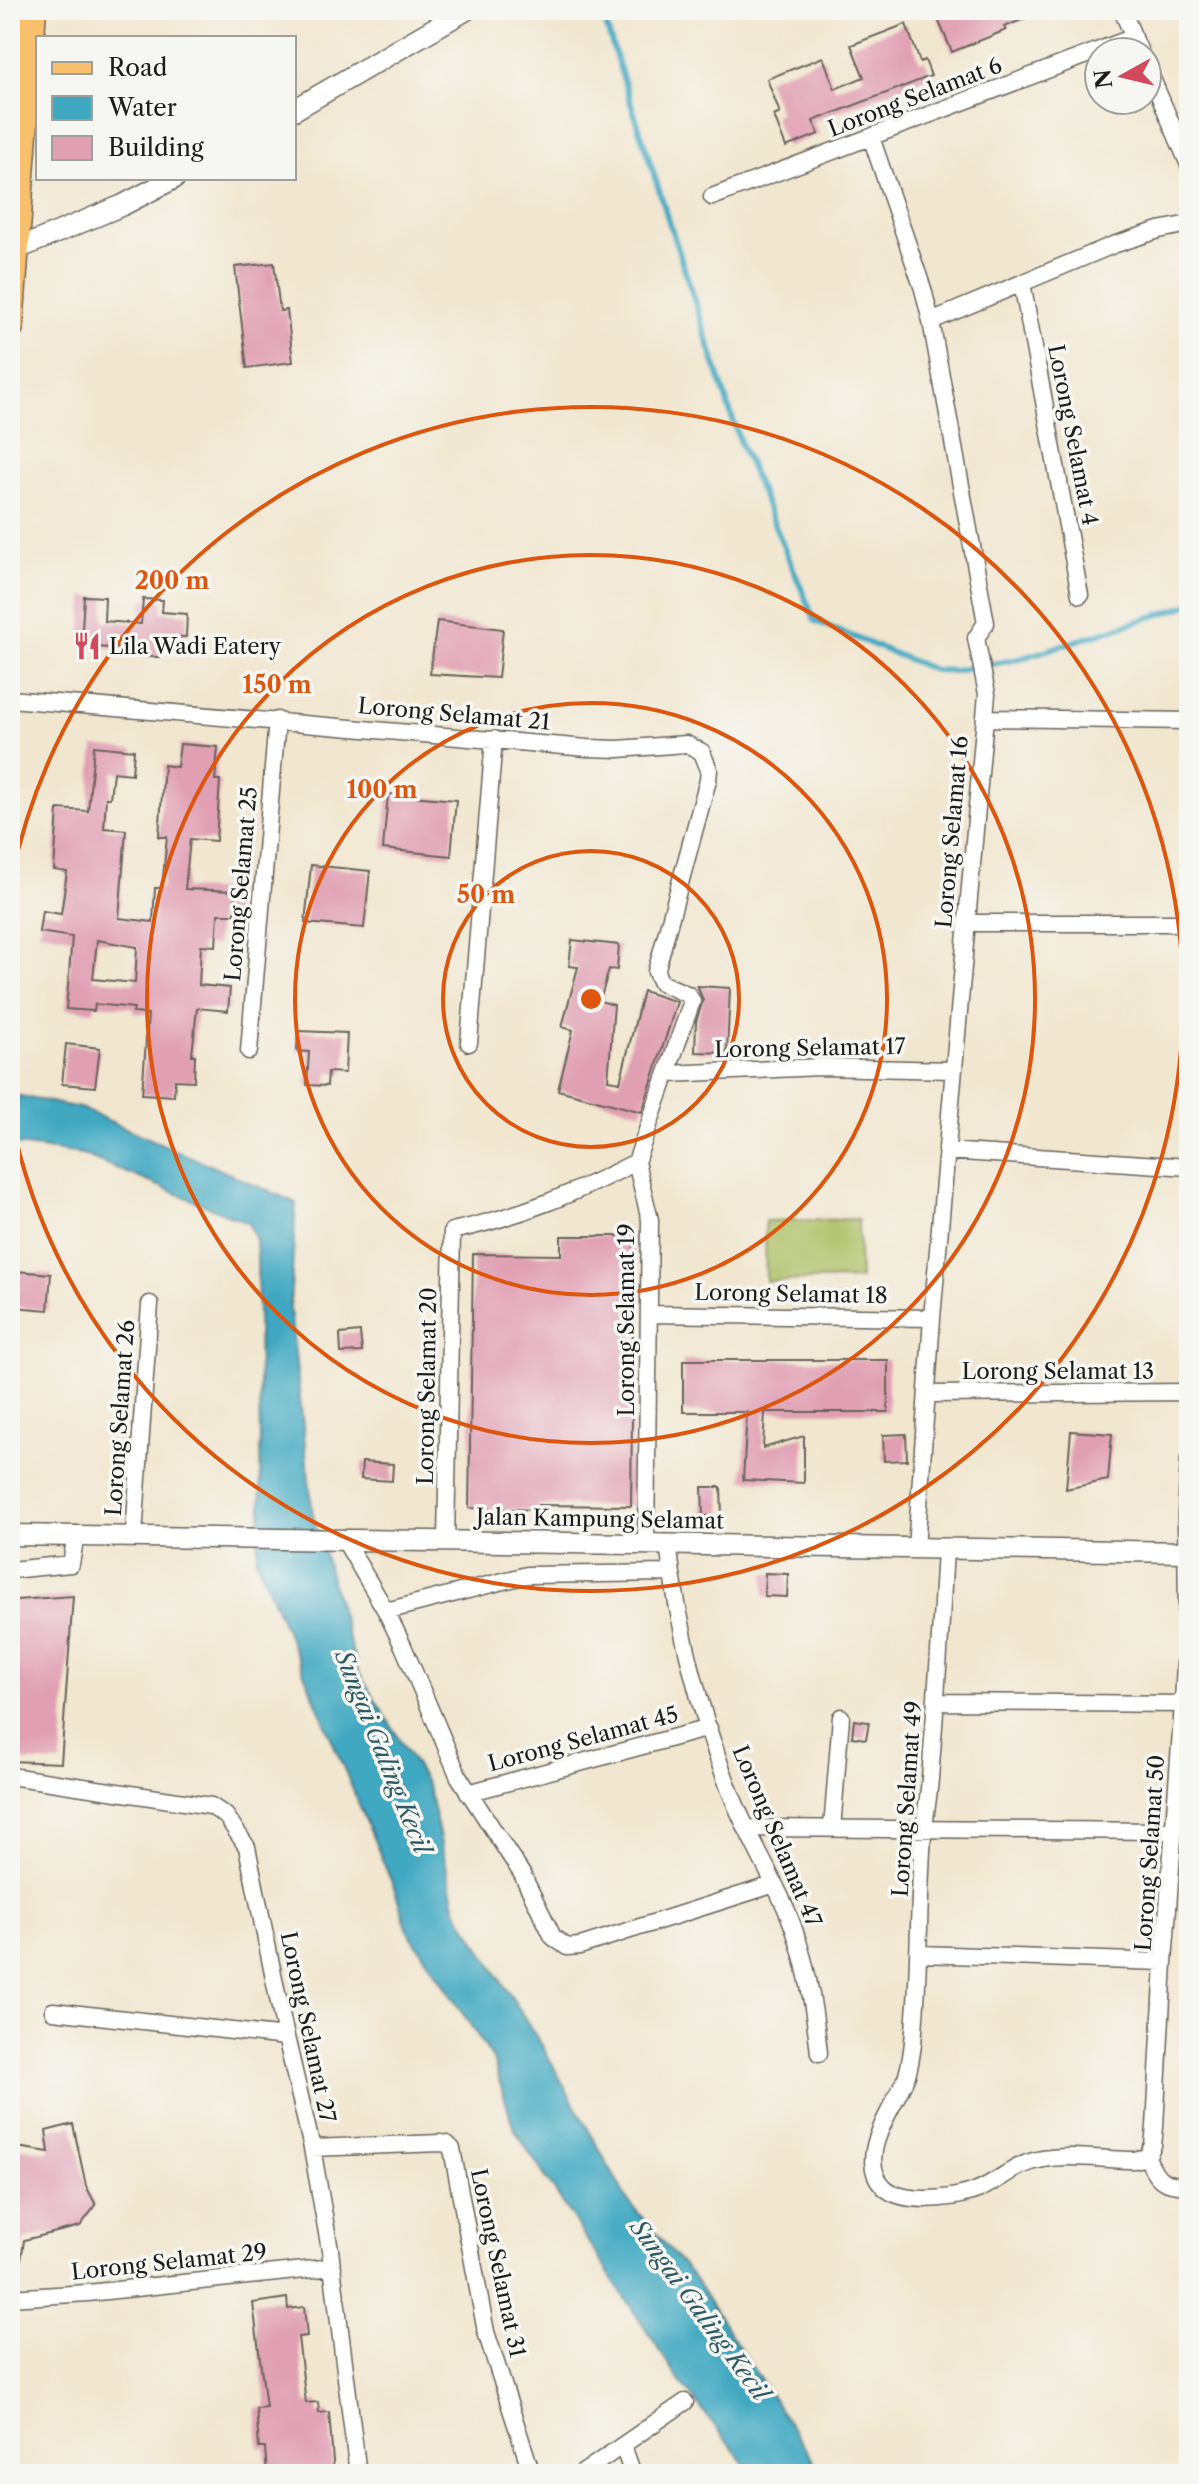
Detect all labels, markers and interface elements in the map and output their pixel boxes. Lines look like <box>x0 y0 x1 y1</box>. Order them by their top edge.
legend <box>36 36 296 180</box>
north arrow <box>1083 36 1163 116</box>
street label: Lorong Selamat 6 <box>824 51 1006 143</box>
text: Road <box>108 53 168 82</box>
text: N <box>1089 67 1118 90</box>
text: Water <box>107 93 177 122</box>
text: Building <box>108 133 204 162</box>
street label: Lorong Selamat 4 <box>1042 342 1104 528</box>
text: 200 m <box>135 566 209 595</box>
restaurant icon: Lila Wadi Eatery <box>72 631 102 661</box>
place label: Lila Wadi Eatery <box>109 633 282 660</box>
text: 150 m <box>242 670 312 699</box>
street label: Lorong Selamat 21 <box>357 692 551 736</box>
street label: Lorong Selamat 16 <box>930 735 974 929</box>
text: 100 m <box>346 775 418 804</box>
street label: Lorong Selamat 25 <box>219 785 263 983</box>
text: 50 m <box>457 880 515 909</box>
centre of rings <box>577 985 605 1013</box>
street label: Lorong Selamat 17 <box>714 1033 906 1063</box>
street label: Lorong Selamat 19 <box>613 1223 640 1417</box>
street label: Lorong Selamat 18 <box>694 1279 888 1309</box>
street label: Lorong Selamat 20 <box>412 1287 442 1485</box>
street label: Lorong Selamat 26 <box>100 1319 140 1517</box>
street label: Lorong Selamat 13 <box>962 1358 1154 1385</box>
street label: Jalan Kampung Selamat <box>473 1503 724 1535</box>
water label: Sungai Galing Kecil <box>328 1644 438 1860</box>
street label: Lorong Selamat 49 <box>887 1700 927 1898</box>
street label: Lorong Selamat 45 <box>485 1701 681 1777</box>
street label: Lorong Selamat 47 <box>727 1741 827 1931</box>
street label: Lorong Selamat 50 <box>1130 1754 1170 1952</box>
street label: Lorong Selamat 27 <box>275 1929 341 2125</box>
street label: Lorong Selamat 31 <box>465 2166 531 2360</box>
water label: Sungai Galing Kecil <box>623 2212 777 2408</box>
street label: Lorong Selamat 29 <box>70 2238 268 2286</box>

